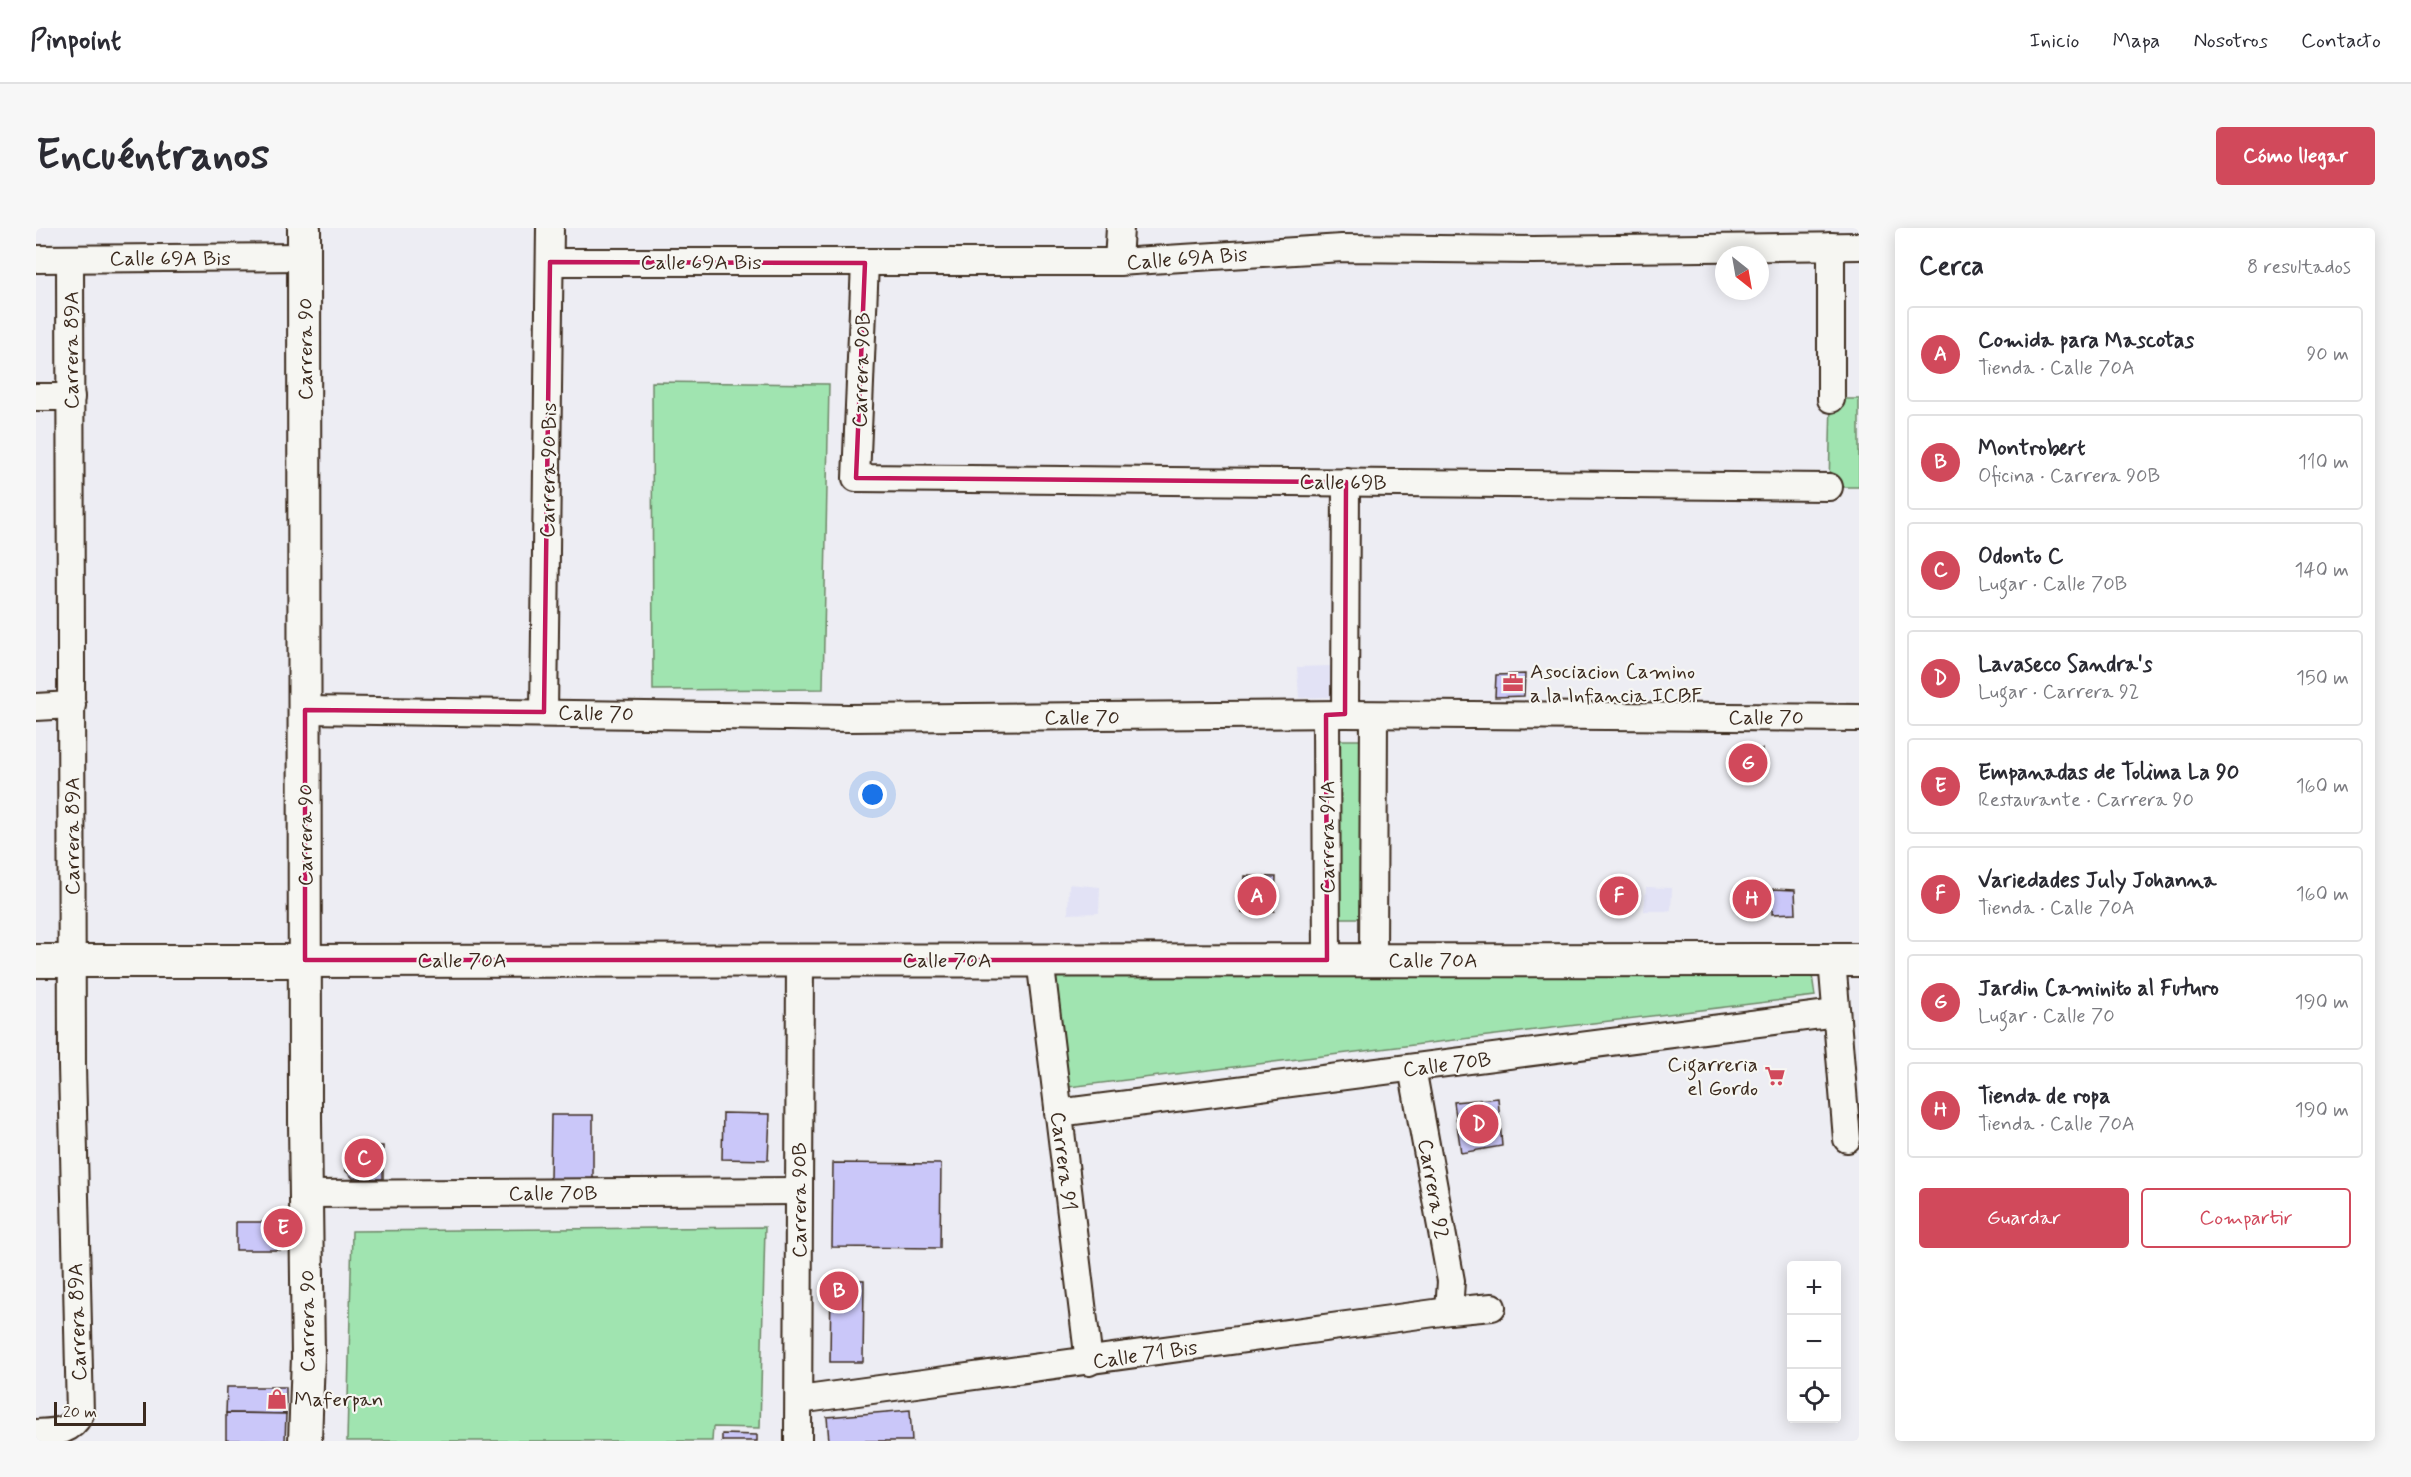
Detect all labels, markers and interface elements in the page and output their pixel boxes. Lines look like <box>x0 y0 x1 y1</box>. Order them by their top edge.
text: Pinpoint <box>30 23 121 60</box>
text: Inicio <box>2030 27 2080 55</box>
text: Mapa <box>2113 27 2160 55</box>
text: Nosotros <box>2193 27 2268 55</box>
text: Contacto <box>2301 27 2381 55</box>
button: Cómo llegar <box>2216 127 2375 185</box>
text: Encuéntranos <box>36 129 269 184</box>
street label: Calle 69A Bis <box>1126 241 1248 277</box>
street label: Calle 69A Bis <box>109 245 231 273</box>
north arrow <box>1715 246 1769 300</box>
street label: Calle 69A Bis <box>640 249 762 277</box>
text: Cerca <box>1919 250 1984 284</box>
text: 8 resultados <box>2247 254 2351 281</box>
street label: Carrera 89A <box>58 291 86 409</box>
street label: Carrera 90 <box>292 298 320 400</box>
street label: Carrera 90B <box>846 312 878 428</box>
text: Comida para Mascotas <box>1978 327 2194 355</box>
text: A <box>1934 341 1947 368</box>
text: 90 m <box>2306 341 2349 368</box>
text: Tienda · Calle 70A <box>1978 355 2135 382</box>
street label: Carrera 90 Bis <box>534 402 564 538</box>
text: Montrobert <box>1978 435 2086 463</box>
text: B <box>1934 449 1947 476</box>
text: 110 m <box>2298 449 2349 476</box>
text: Oficina · Carrera 90B <box>1978 463 2160 490</box>
street label: Calle 69B <box>1299 468 1387 498</box>
text: Odonto C <box>1978 543 2063 571</box>
text: C <box>1933 557 1948 584</box>
text: 140 m <box>2295 557 2349 584</box>
text: Lugar · Calle 70B <box>1978 571 2127 598</box>
text: Lavaseco Sandra's <box>1978 651 2152 679</box>
place label: Asociacion Camino a la Infancia ICBF <box>1530 658 1702 710</box>
text: D <box>1934 665 1947 692</box>
text: 150 m <box>2296 665 2349 692</box>
office icon: Asociacion Camino a la Infancia ICBF <box>1501 671 1525 695</box>
text: Lugar · Carrera 92 <box>1978 679 2139 706</box>
street label: Calle 70 <box>558 699 634 729</box>
street label: Calle 70 <box>1044 704 1120 732</box>
street label: Calle 70 <box>1728 704 1804 732</box>
pin: G <box>1728 740 1768 786</box>
text: Empanadas de Tolima La 90 <box>1978 759 2239 787</box>
text: E <box>1935 773 1946 800</box>
text: 160 m <box>2296 773 2349 800</box>
street label: Carrera 89A <box>59 777 87 895</box>
your location <box>858 780 887 809</box>
street label: Carrera 91A <box>1314 780 1342 894</box>
street label: Carrera 90 <box>292 784 320 886</box>
text: Restaurante · Carrera 90 <box>1978 787 2194 814</box>
text: Variedades July Johanna <box>1978 867 2216 895</box>
pin: A <box>1238 874 1276 918</box>
pin: F <box>1600 874 1638 918</box>
pin: H <box>1732 876 1772 922</box>
text: F <box>1935 881 1946 908</box>
text: 160 m <box>2296 881 2349 908</box>
text: Tienda · Calle 70A <box>1978 895 2135 922</box>
street label: Calle 70A <box>417 947 507 975</box>
street label: Calle 70A <box>902 947 992 975</box>
street label: Calle 70A <box>1388 947 1478 975</box>
text: Jardin Caminito al Futuro <box>1978 975 2219 1003</box>
text: G <box>1934 989 1947 1016</box>
text: 190 m <box>2295 989 2349 1016</box>
text: Lugar · Calle 70 <box>1978 1003 2115 1030</box>
street label: Calle 70B <box>1401 1046 1493 1084</box>
place label: Cigarreria el Gordo <box>1667 1051 1758 1103</box>
supermarket icon: Cigarreria el Gordo <box>1763 1064 1787 1088</box>
text: Tienda de ropa <box>1978 1083 2111 1111</box>
text: H <box>1934 1097 1947 1124</box>
text: 190 m <box>2295 1097 2349 1124</box>
pin: D <box>1460 1102 1498 1146</box>
street label: Carrera 91 <box>1043 1110 1083 1212</box>
text: Tienda · Calle 70A <box>1978 1111 2135 1138</box>
pin: C <box>344 1136 384 1180</box>
street label: Carrera 92 <box>1410 1137 1456 1242</box>
street label: Carrera 90B <box>786 1142 814 1258</box>
street label: Calle 70B <box>509 1180 597 1208</box>
button: Guardar <box>1919 1188 2129 1248</box>
button: Compartir <box>2141 1188 2351 1248</box>
pin: E <box>264 1206 302 1250</box>
map controls <box>1787 1261 1841 1423</box>
button: + <box>1787 1261 1841 1315</box>
street label: Carrera 89A <box>62 1262 94 1382</box>
pin: B <box>820 1268 858 1314</box>
street label: Carrera 90 <box>294 1270 322 1372</box>
button: − <box>1787 1315 1841 1369</box>
street label: Calle 71 Bis <box>1091 1334 1199 1376</box>
button: locate <box>1787 1369 1841 1423</box>
place label: Maferpan <box>294 1386 384 1414</box>
shop icon: Maferpan <box>265 1387 289 1411</box>
scale bar <box>54 1399 146 1426</box>
text: 20 m <box>63 1402 97 1423</box>

